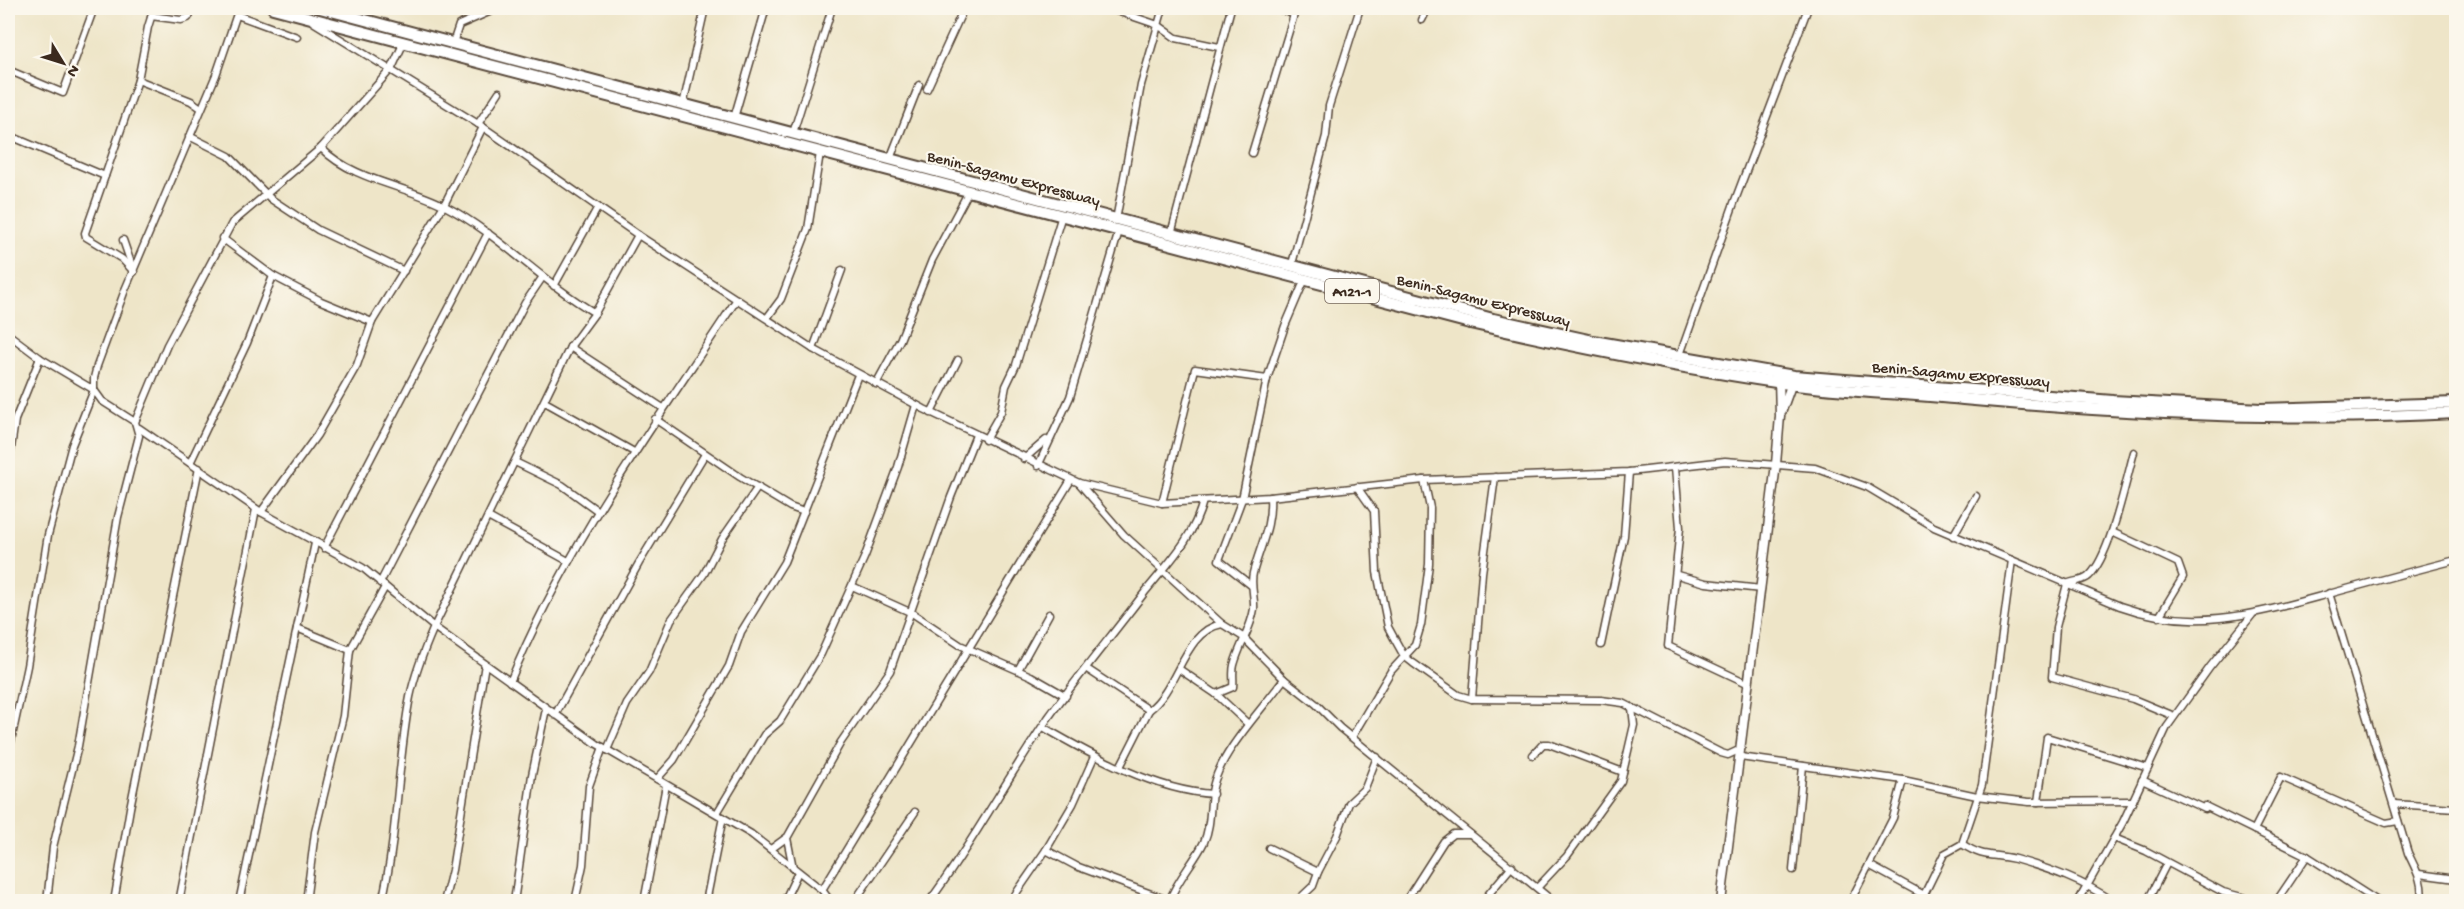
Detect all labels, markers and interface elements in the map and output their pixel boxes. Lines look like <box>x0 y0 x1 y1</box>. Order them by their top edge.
north arrow <box>33 33 93 93</box>
text: N <box>61 60 83 80</box>
street label: Benin-Sagamu Expressway <box>924 148 1102 213</box>
street label: Benin-Sagamu Expressway <box>1393 271 1572 333</box>
road number: A121-1 <box>1325 279 1379 303</box>
street label: Benin-Sagamu Expressway <box>1870 359 2050 394</box>

